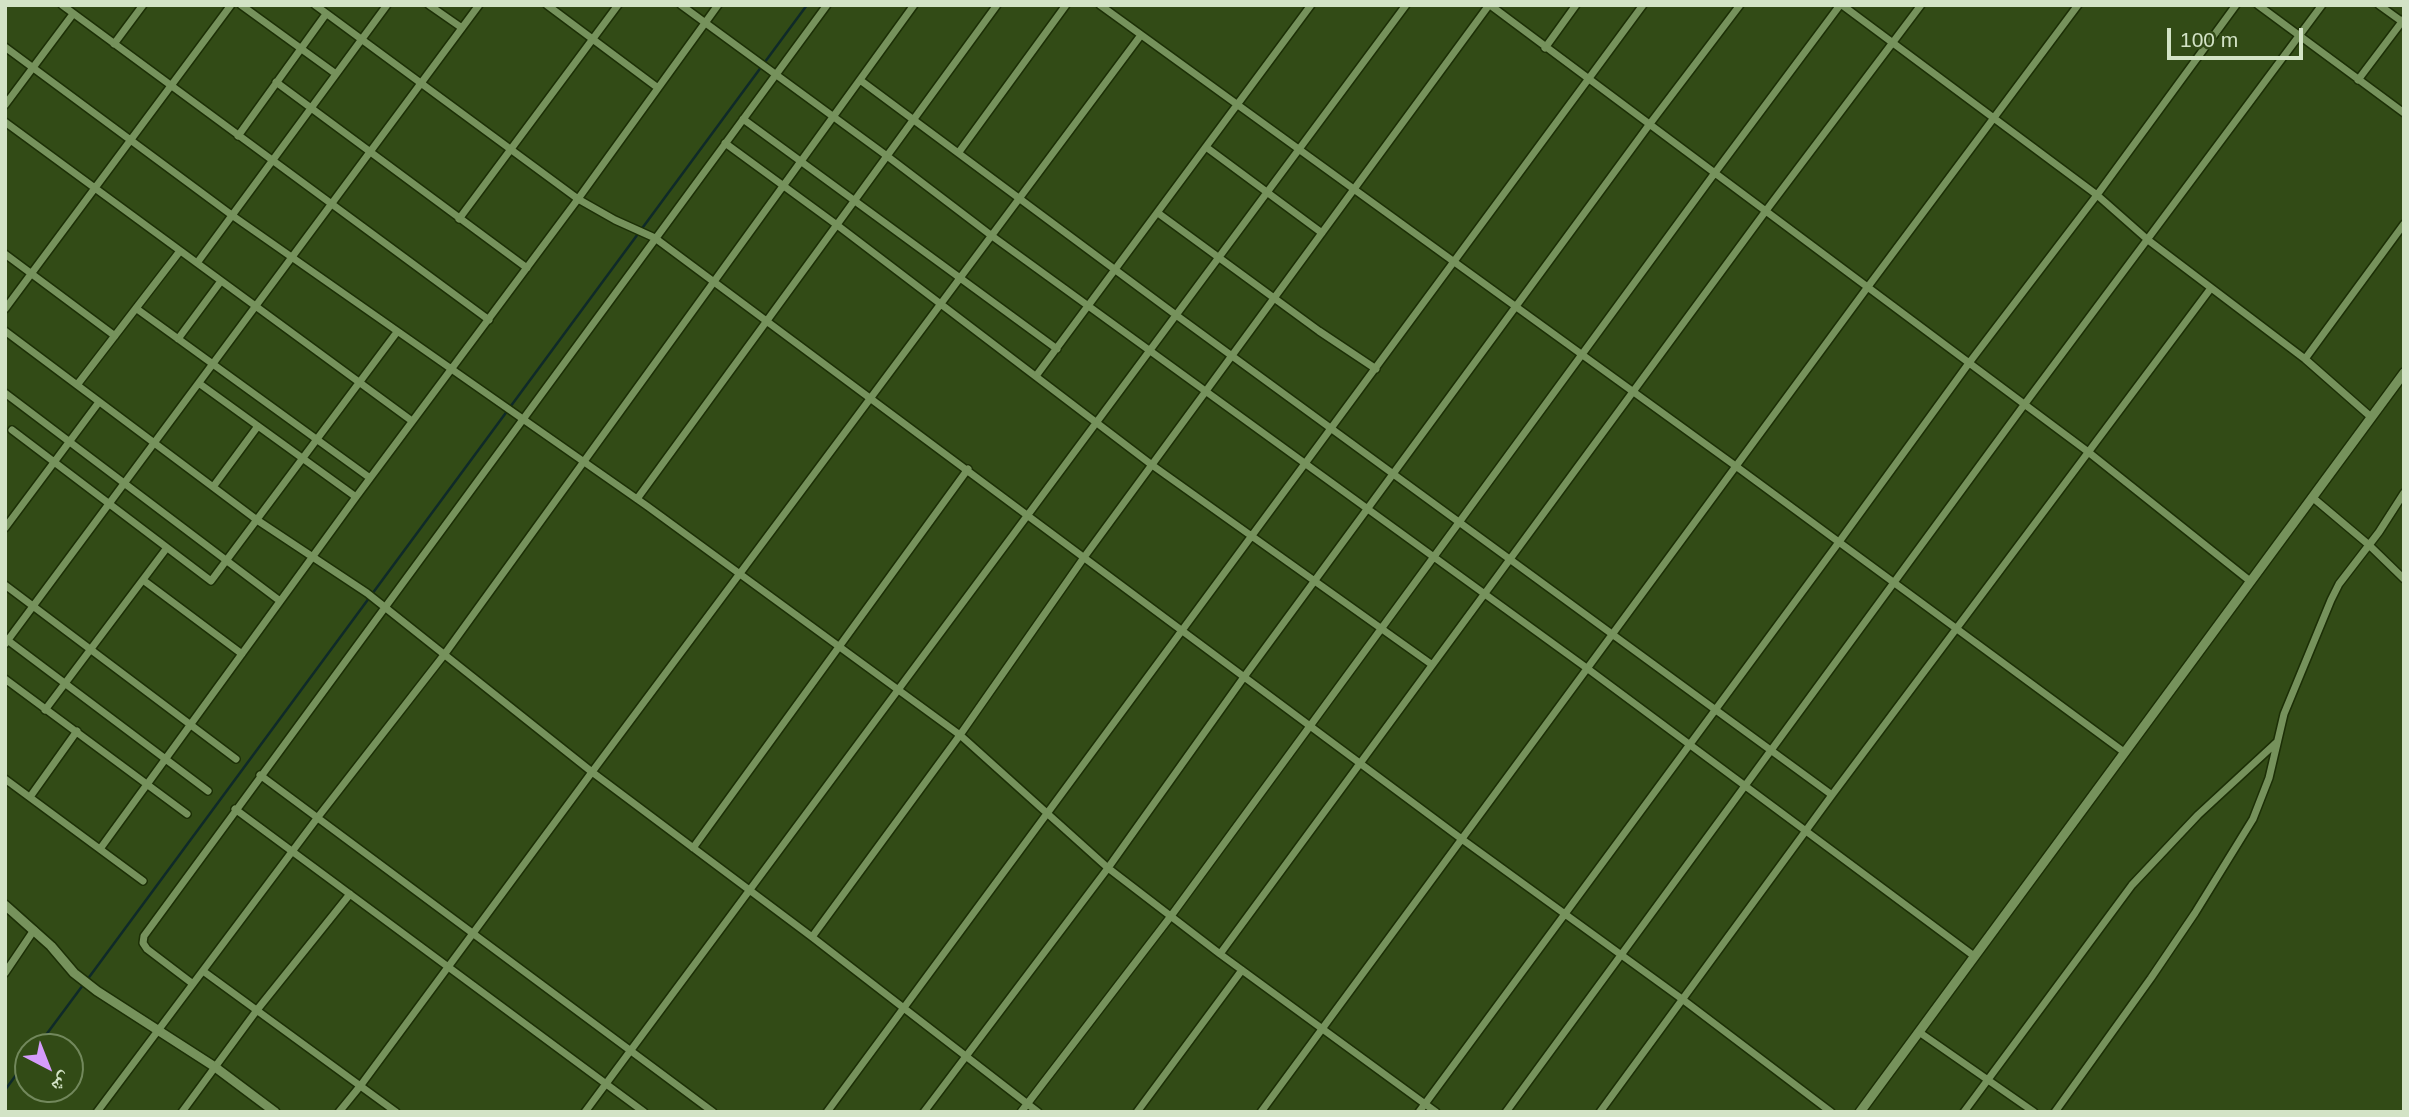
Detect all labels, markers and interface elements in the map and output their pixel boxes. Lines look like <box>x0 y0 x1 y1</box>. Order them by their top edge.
scale bar <box>2171 14 2308 58</box>
text: 100 m <box>2180 28 2238 51</box>
north arrow <box>14 1033 84 1103</box>
text: ش <box>48 1068 77 1097</box>

